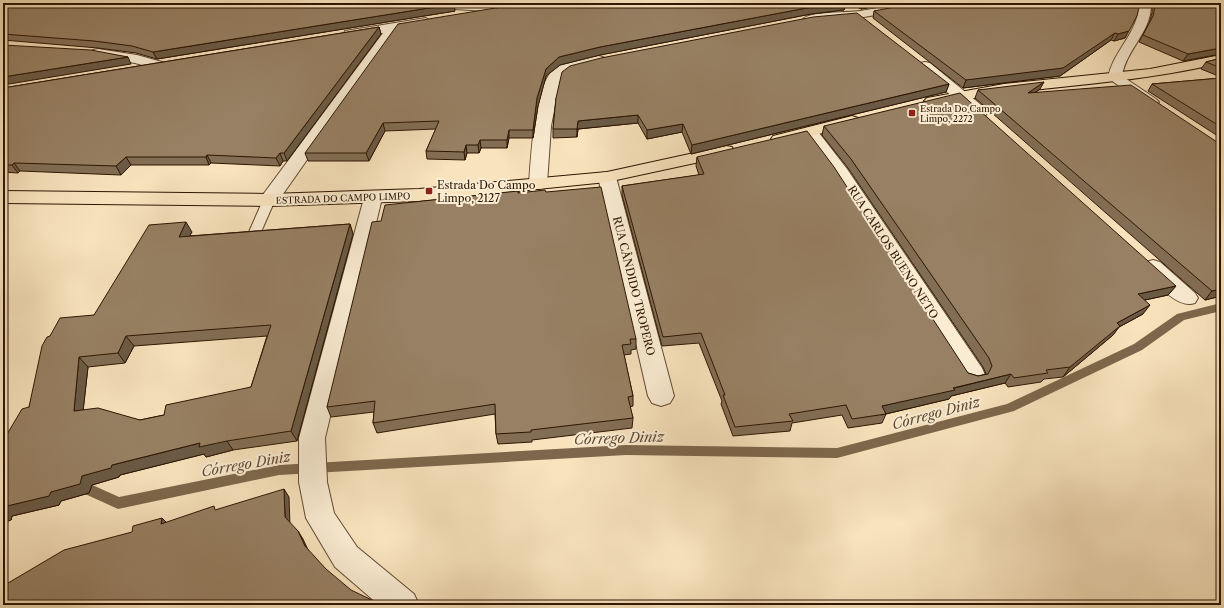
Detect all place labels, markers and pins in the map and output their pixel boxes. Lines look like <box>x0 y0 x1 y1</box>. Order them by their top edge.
place label: Estrada Do Campo Limpo, 2272 <box>920 103 1001 124</box>
marker: Estrada Do Campo Limpo, 2272 <box>907 108 917 118</box>
place label: Estrada Do Campo Limpo, 2127 <box>437 178 536 205</box>
marker: Estrada Do Campo Limpo, 2127 <box>424 186 434 196</box>

